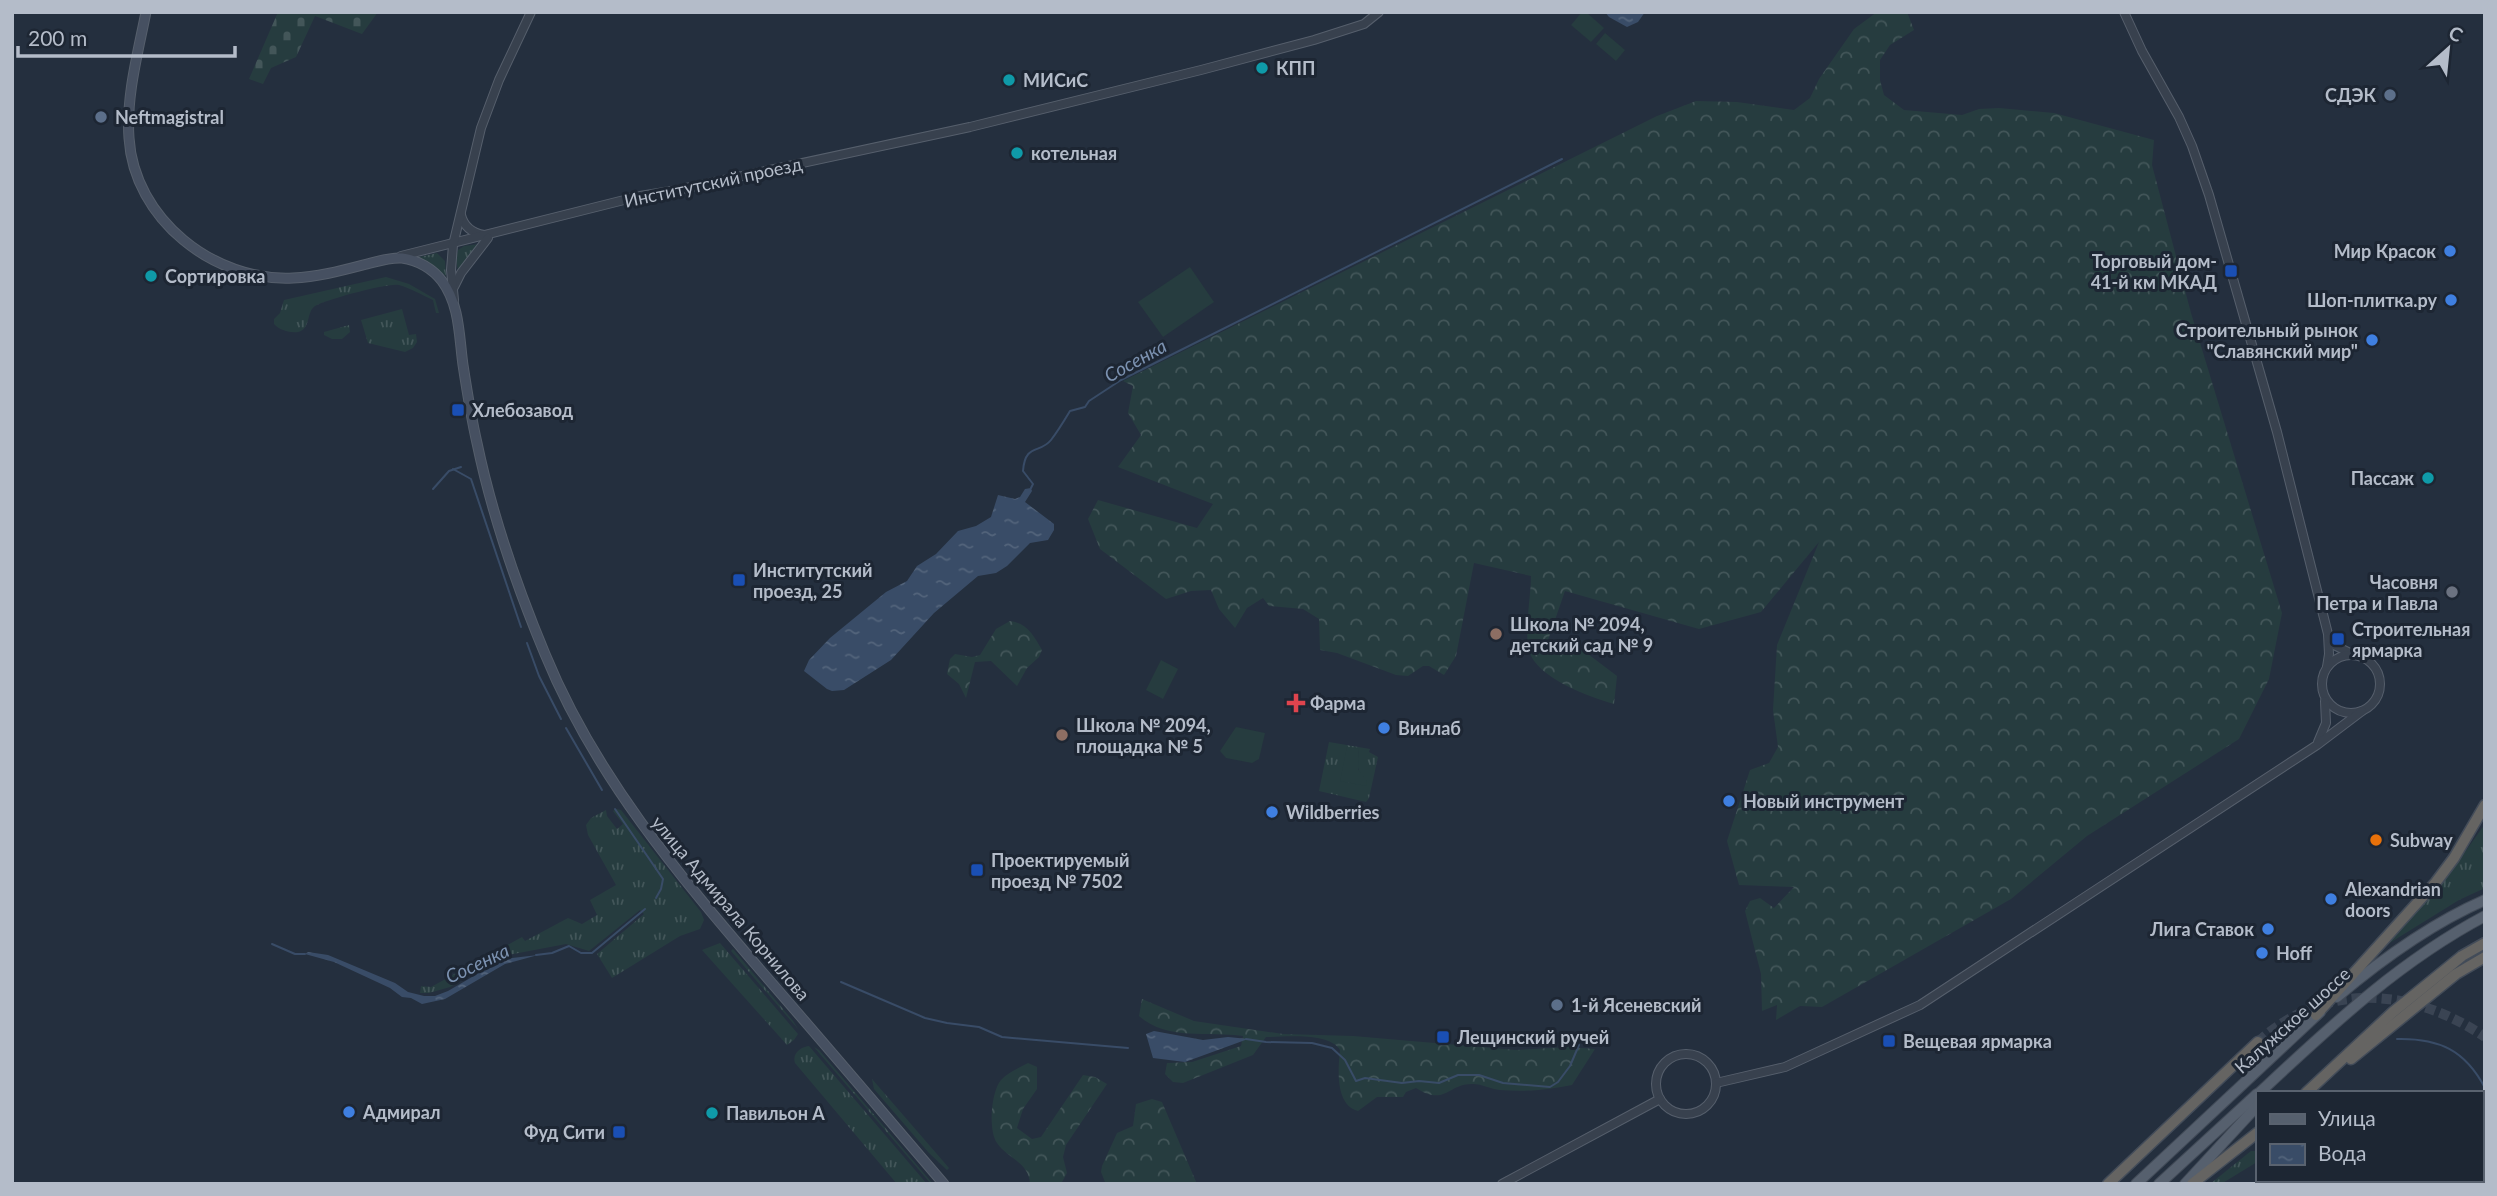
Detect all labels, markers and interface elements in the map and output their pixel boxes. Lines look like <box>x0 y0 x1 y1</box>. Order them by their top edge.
scale bar <box>18 14 234 58</box>
north arrow <box>2413 14 2483 84</box>
text: С <box>2445 20 2467 47</box>
text: 200 m <box>28 25 87 50</box>
place label: КПП <box>1276 57 1315 79</box>
marker: КПП <box>1254 60 1270 76</box>
place label: МИСиС <box>1023 69 1088 91</box>
marker: МИСиС <box>1001 72 1017 88</box>
place label: СДЭК <box>2325 84 2376 106</box>
marker: СДЭК <box>2382 87 2398 103</box>
place label: Neftmagistral <box>115 106 224 128</box>
marker: Neftmagistral <box>93 109 109 125</box>
place label: котельная <box>1031 142 1117 164</box>
marker: котельная <box>1009 145 1025 161</box>
street label: Институтский проезд <box>622 152 804 212</box>
place label: Мир Красок <box>2334 240 2436 262</box>
marker: Мир Красок <box>2442 243 2458 259</box>
place label: Торговый дом- 41-й км МКАД <box>2091 250 2217 293</box>
marker: Торговый дом- 41-й км МКАД <box>2223 263 2239 279</box>
place label: Сортировка <box>165 265 265 287</box>
marker: Сортировка <box>143 268 159 284</box>
place label: Шоп-плитка.ру <box>2307 289 2437 311</box>
marker: Шоп-плитка.ру <box>2443 292 2459 308</box>
place label: Строительный рынок "Славянский мир" <box>2176 319 2358 362</box>
marker: Строительный рынок "Славянский мир" <box>2364 332 2380 348</box>
water label: Сосенка <box>1100 334 1170 386</box>
place label: Хлебозавод <box>472 399 574 421</box>
marker: Хлебозавод <box>450 402 466 418</box>
place label: Пассаж <box>2351 467 2414 489</box>
marker: Пассаж <box>2420 470 2436 486</box>
place label: Институтский проезд, 25 <box>753 559 873 602</box>
place label: Часовня Петра и Павла <box>2316 571 2438 614</box>
marker: Институтский проезд, 25 <box>731 572 747 588</box>
marker: Часовня Петра и Павла <box>2444 584 2460 600</box>
place label: Школа № 2094, детский сад № 9 <box>1510 613 1653 656</box>
place label: Строительная ярмарка <box>2352 618 2470 661</box>
marker: Школа № 2094, детский сад № 9 <box>1488 626 1504 642</box>
marker: Строительная ярмарка <box>2330 631 2346 647</box>
place label: Фарма <box>1310 692 1366 714</box>
marker: Фарма <box>1288 695 1304 711</box>
place label: Школа № 2094, площадка № 5 <box>1076 714 1211 757</box>
place label: Винлаб <box>1398 717 1461 739</box>
marker: Винлаб <box>1376 720 1392 736</box>
marker: Школа № 2094, площадка № 5 <box>1054 727 1070 743</box>
place label: Новый инструмент <box>1743 790 1905 812</box>
marker: Новый инструмент <box>1721 793 1737 809</box>
place label: Wildberries <box>1286 801 1380 823</box>
marker: Wildberries <box>1264 804 1280 820</box>
street label: улица Адмирала Корнилова <box>647 811 815 1005</box>
place label: Subway <box>2390 829 2453 851</box>
marker: Subway <box>2368 832 2384 848</box>
place label: Проектируемый проезд № 7502 <box>991 849 1129 892</box>
marker: Проектируемый проезд № 7502 <box>969 862 985 878</box>
place label: Alexandrian doors <box>2344 878 2441 921</box>
marker: Alexandrian doors <box>2323 891 2339 907</box>
place label: Лига Ставок <box>2149 918 2254 940</box>
marker: Лига Ставок <box>2260 921 2276 937</box>
water label: Сосенка <box>442 938 512 988</box>
place label: Hoff <box>2276 942 2313 964</box>
marker: Hoff <box>2254 945 2270 961</box>
street label: Калужское шоссе <box>2230 962 2354 1078</box>
place label: 1-й Ясеневский <box>1571 994 1701 1016</box>
marker: 1-й Ясеневский <box>1549 997 1565 1013</box>
place label: Лещинский ручей <box>1456 1026 1609 1048</box>
marker: Лещинский ручей <box>1435 1029 1451 1045</box>
place label: Вещевая ярмарка <box>1903 1030 2052 1052</box>
marker: Вещевая ярмарка <box>1881 1033 1897 1049</box>
legend <box>2256 1091 2483 1182</box>
place label: Адмирал <box>362 1101 441 1123</box>
place label: Павильон А <box>726 1102 825 1124</box>
marker: Адмирал <box>341 1104 357 1120</box>
marker: Павильон А <box>704 1105 720 1121</box>
text: Улица <box>2318 1105 2376 1130</box>
place label: Фуд Сити <box>524 1121 605 1143</box>
marker: Фуд Сити <box>611 1124 627 1140</box>
text: Вода <box>2318 1140 2366 1165</box>

